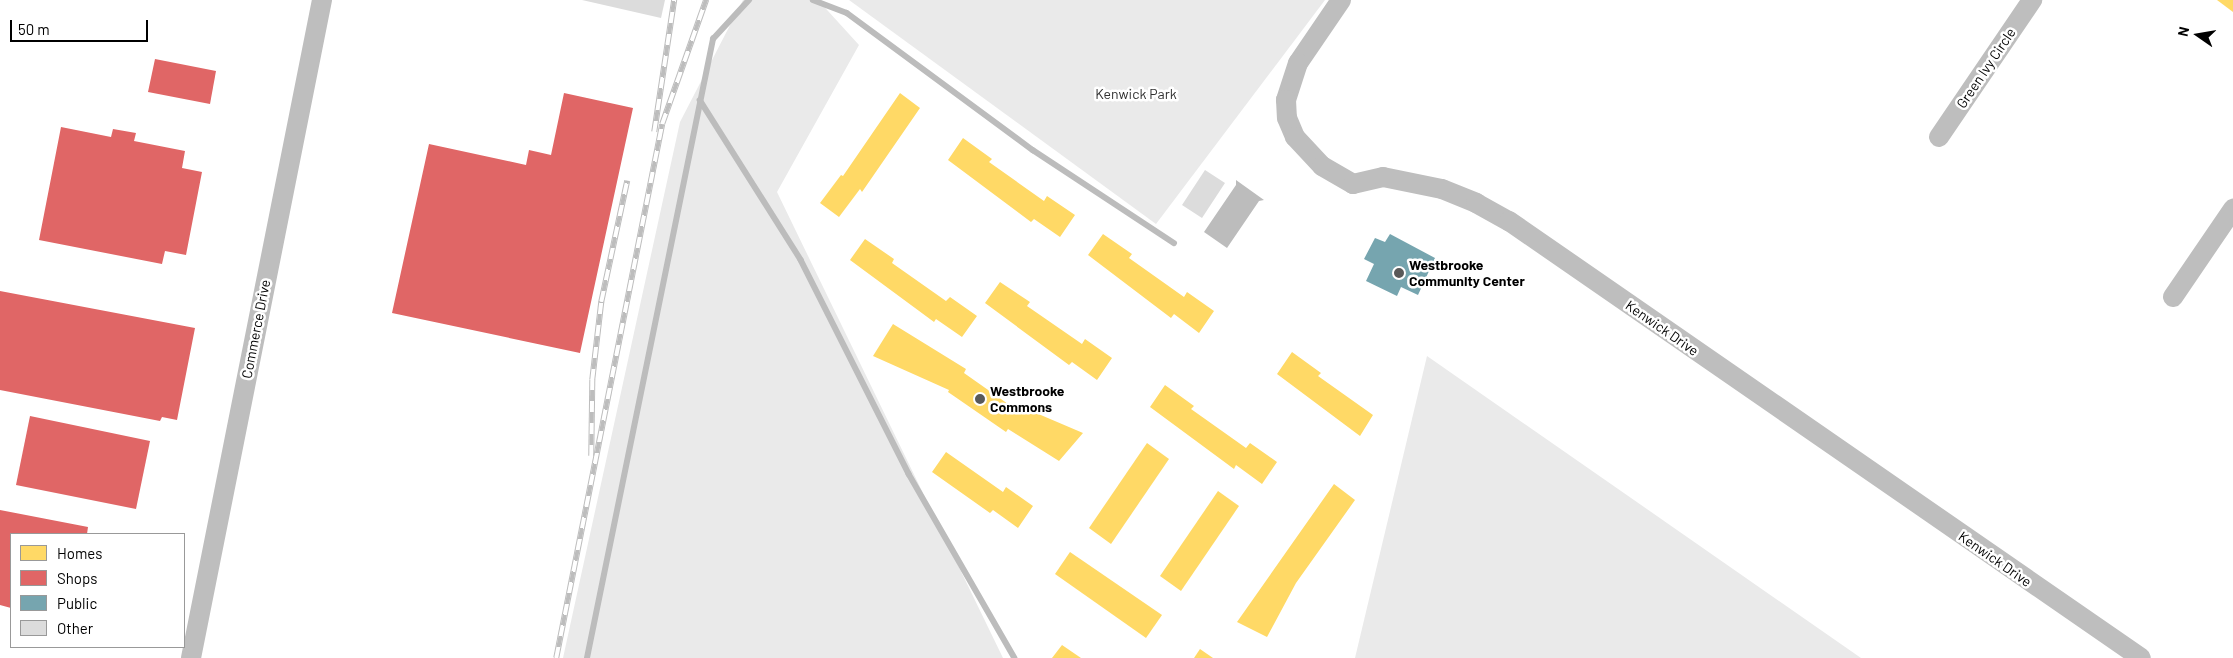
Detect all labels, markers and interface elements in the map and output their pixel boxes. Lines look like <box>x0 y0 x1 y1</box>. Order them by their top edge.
scale bar <box>12 10 150 42</box>
north arrow <box>2173 10 2223 60</box>
text: 50 m <box>18 20 50 38</box>
street label: Green Ivy Circle <box>1953 25 2019 111</box>
text: N <box>2174 25 2192 38</box>
park label: Kenwick Park <box>1095 86 1177 102</box>
place label: Westbrooke Community Center <box>1409 257 1525 290</box>
marker: Westbrooke Community Center <box>1393 267 1405 279</box>
street label: Commerce Drive <box>238 278 274 380</box>
street label: Kenwick Drive <box>1622 297 1702 359</box>
place label: Westbrooke Commons <box>990 383 1064 416</box>
marker: Westbrooke Commons <box>974 393 986 405</box>
street label: Kenwick Drive <box>1955 528 2035 590</box>
legend <box>10 533 185 648</box>
text: Homes <box>57 544 102 562</box>
text: Shops <box>57 569 97 587</box>
text: Public <box>57 594 97 612</box>
text: Other <box>57 619 93 637</box>

